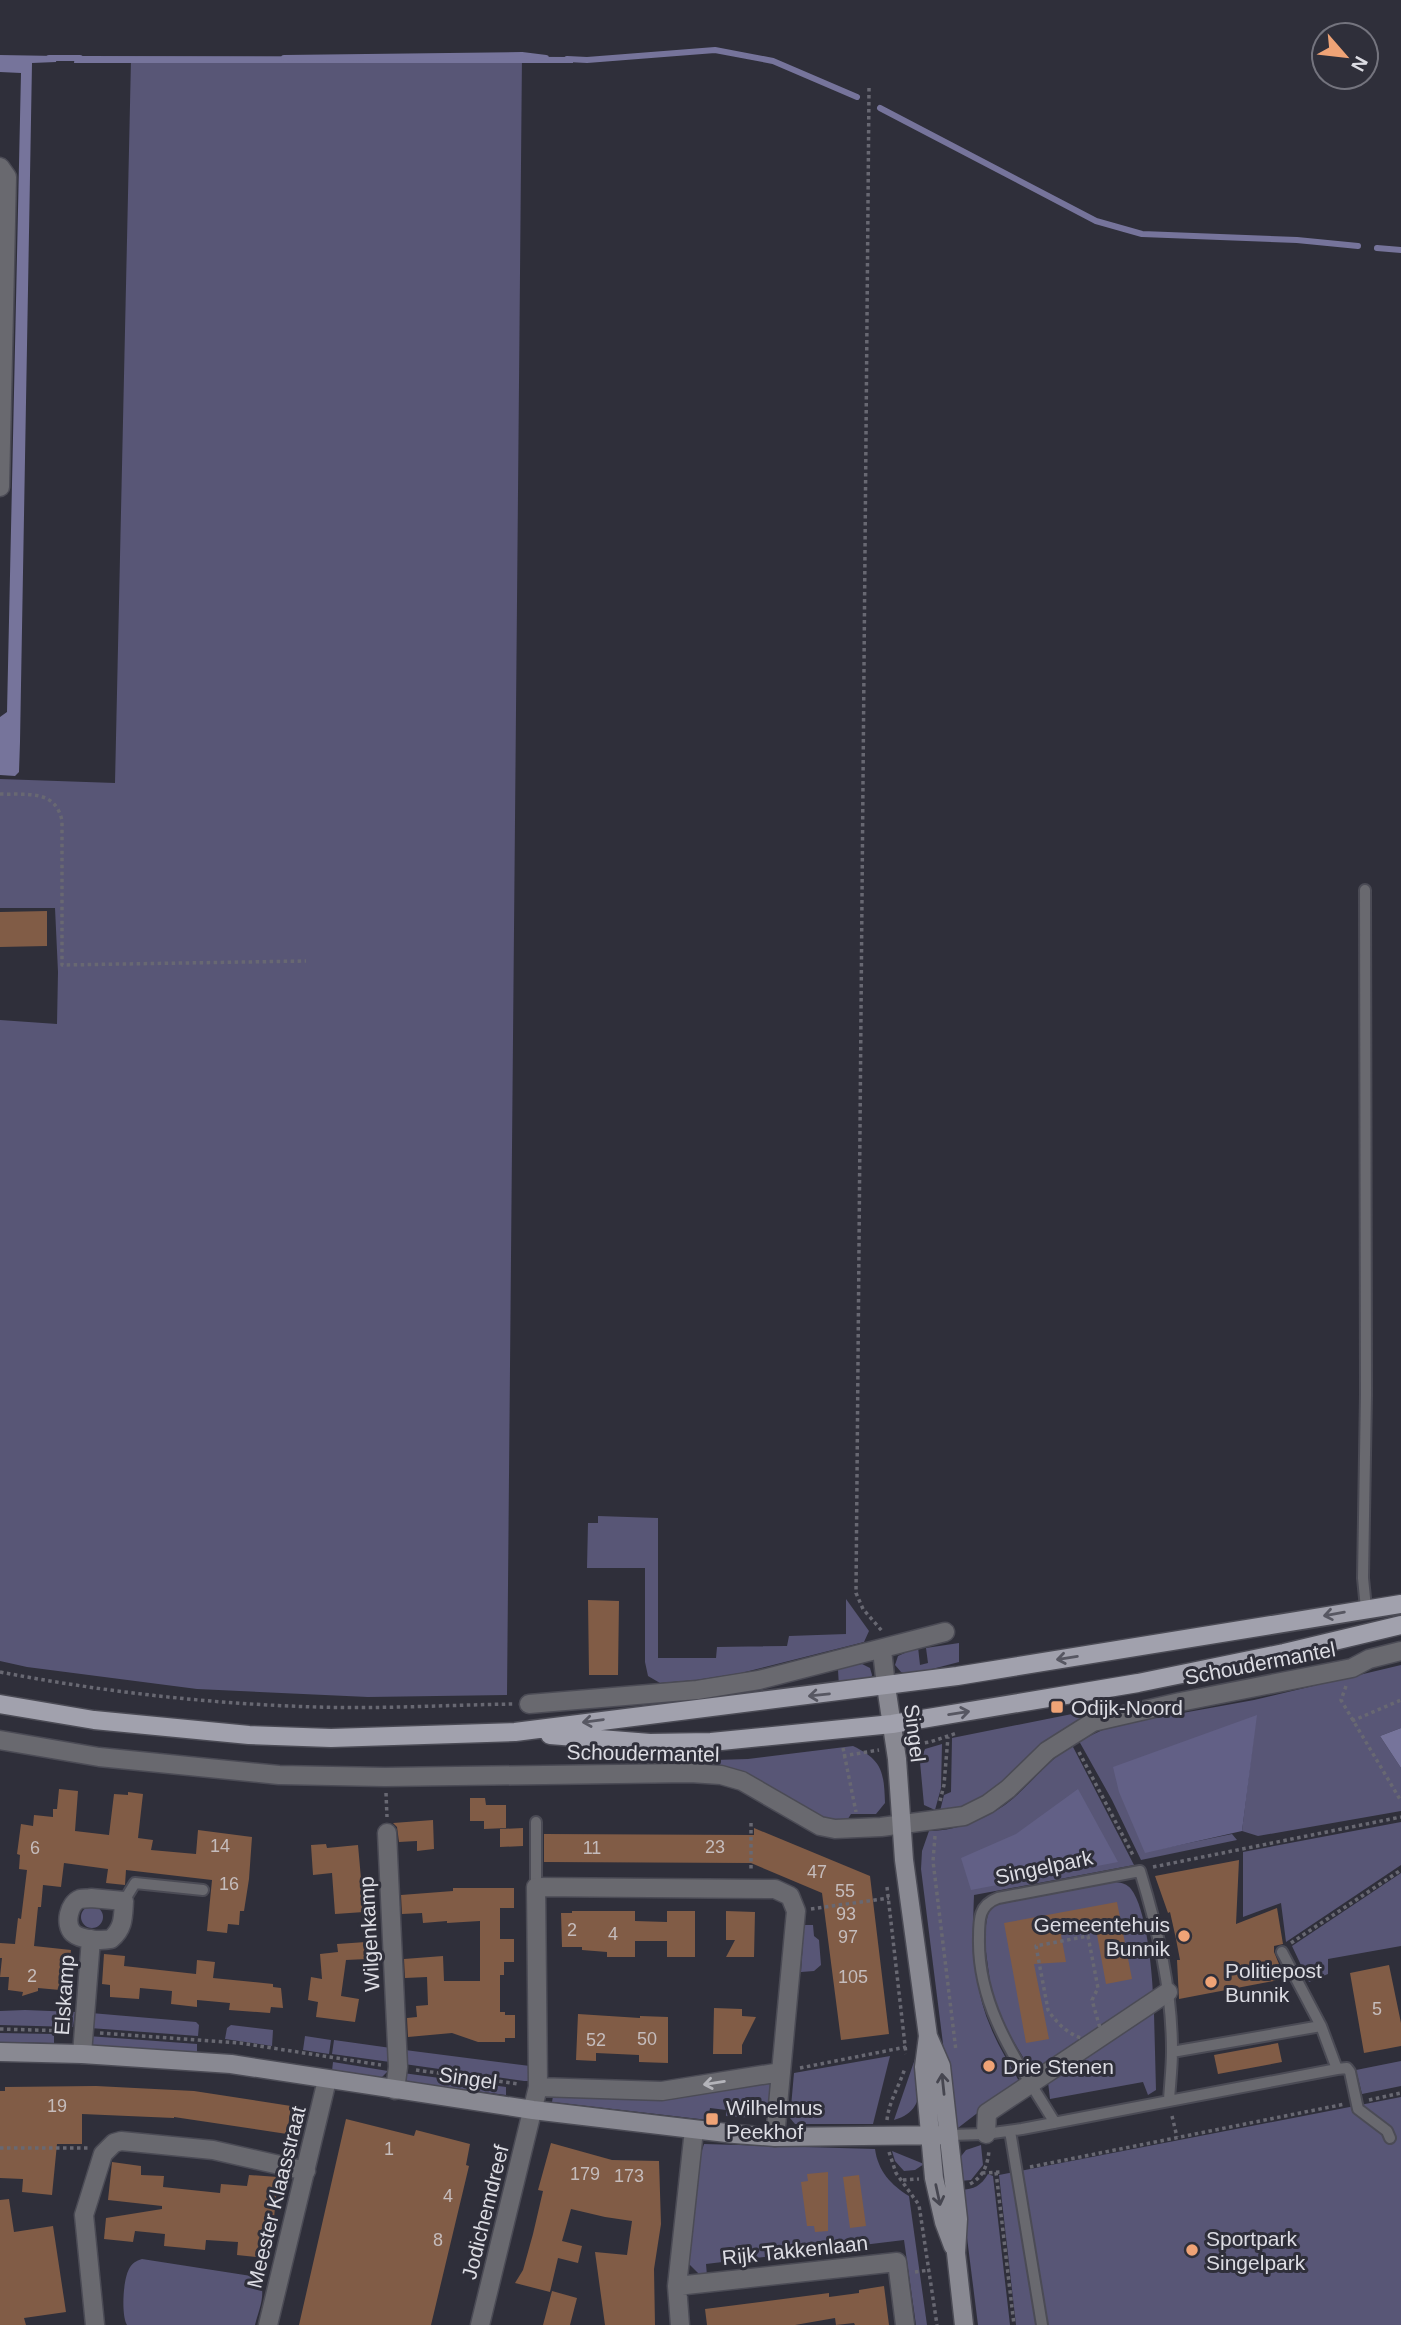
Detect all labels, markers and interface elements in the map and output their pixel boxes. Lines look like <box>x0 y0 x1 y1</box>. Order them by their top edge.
north arrow <box>1310 21 1380 91</box>
text: N <box>1347 53 1372 75</box>
one-way arrow <box>1323 1608 1345 1621</box>
street label: Schoudermantel <box>1183 1637 1337 1689</box>
one-way arrow <box>1056 1652 1079 1665</box>
one-way arrow <box>808 1689 831 1702</box>
place label: Odijk-Noord <box>1071 1696 1183 1719</box>
marker: Odijk-Noord <box>1049 1699 1065 1715</box>
street label: Singel <box>900 1703 930 1763</box>
one-way arrow <box>947 1706 970 1719</box>
one-way arrow <box>582 1715 605 1728</box>
street label: Schoudermantel <box>566 1740 720 1766</box>
house number: 14 <box>210 1836 230 1856</box>
house number: 23 <box>705 1837 725 1857</box>
house number: 6 <box>30 1838 40 1858</box>
house number: 11 <box>583 1838 601 1858</box>
street label: Singelpark <box>993 1845 1095 1889</box>
house number: 47 <box>807 1862 827 1882</box>
house number: 16 <box>219 1874 239 1894</box>
street label: Wilgenkamp <box>354 1876 384 1992</box>
house number: 55 <box>835 1881 855 1901</box>
house number: 93 <box>836 1904 856 1924</box>
place label: Gemeentehuis Bunnik <box>1033 1913 1170 1960</box>
house number: 2 <box>567 1920 577 1940</box>
house number: 4 <box>608 1924 618 1944</box>
house number: 97 <box>838 1927 858 1947</box>
marker: Gemeentehuis Bunnik <box>1176 1928 1192 1944</box>
street label: Elskamp <box>50 1954 78 2036</box>
place label: Politiepost Bunnik <box>1225 1959 1322 2006</box>
house number: 2 <box>27 1966 37 1986</box>
house number: 105 <box>838 1967 868 1987</box>
marker: Politiepost Bunnik <box>1203 1974 1219 1990</box>
house number: 5 <box>1372 1999 1382 2019</box>
house number: 50 <box>637 2029 657 2049</box>
house number: 52 <box>586 2030 606 2050</box>
place label: Drie Stenen <box>1003 2055 1114 2078</box>
marker: Drie Stenen <box>981 2058 997 2074</box>
street label: Singel <box>437 2063 499 2093</box>
one-way arrow <box>936 2073 949 2096</box>
one-way arrow <box>703 2077 725 2090</box>
house number: 19 <box>47 2096 67 2116</box>
place label: Wilhelmus Peekhof <box>726 2096 823 2143</box>
street label: Meester Klaasstraat <box>242 2103 310 2290</box>
marker: Wilhelmus Peekhof <box>704 2111 720 2127</box>
house number: 1 <box>384 2139 394 2159</box>
street label: Jodichemdreef <box>457 2142 513 2282</box>
house number: 179 <box>570 2164 600 2184</box>
house number: 173 <box>614 2166 644 2186</box>
one-way arrow <box>931 2183 945 2206</box>
house number: 4 <box>443 2186 453 2206</box>
place label: Sportpark Singelpark <box>1206 2227 1306 2274</box>
house number: 8 <box>433 2230 443 2250</box>
street label: Rijk Takkenlaan <box>721 2231 869 2269</box>
marker: Sportpark Singelpark <box>1184 2242 1200 2258</box>

